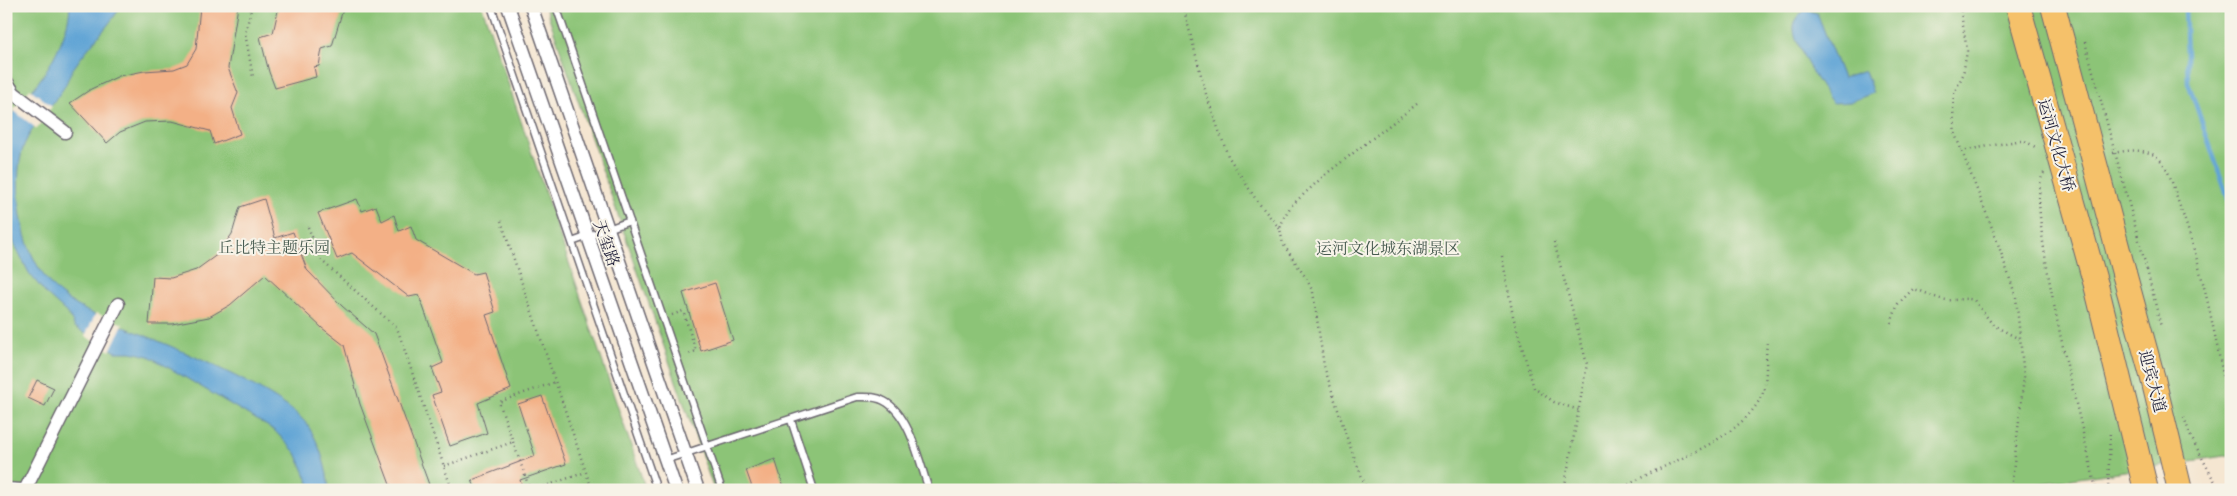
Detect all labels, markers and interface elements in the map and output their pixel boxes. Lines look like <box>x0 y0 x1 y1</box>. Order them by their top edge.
street label: 运河文化大桥 <box>2032 96 2080 194</box>
street label: 天玺路 <box>588 217 624 270</box>
park label: 丘比特主题乐园 <box>218 237 330 259</box>
park label: 运河文化城东湖景区 <box>1316 238 1460 260</box>
street label: 迎宾大道 <box>2133 347 2171 415</box>

